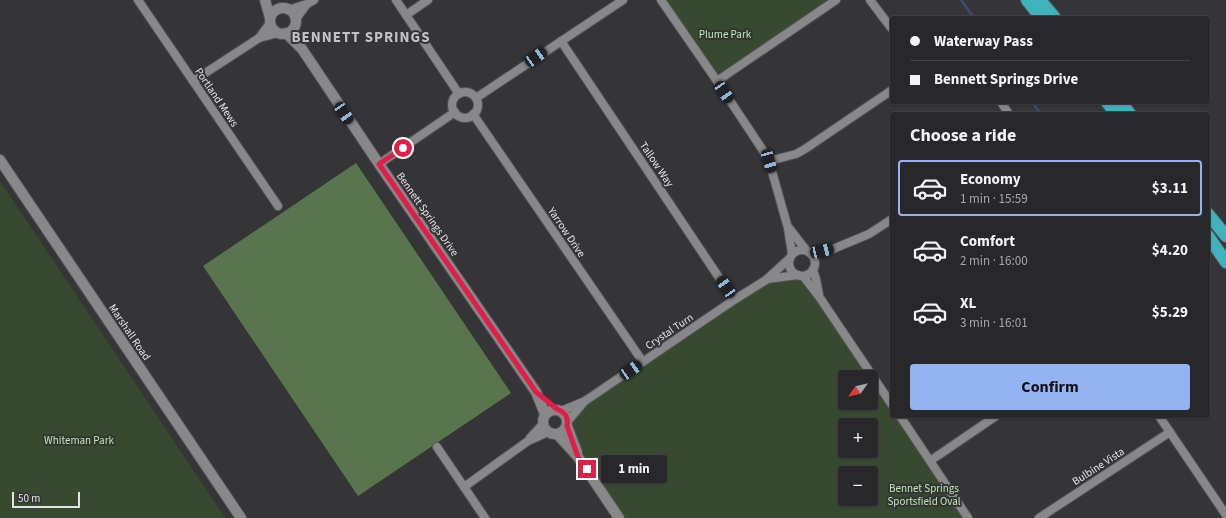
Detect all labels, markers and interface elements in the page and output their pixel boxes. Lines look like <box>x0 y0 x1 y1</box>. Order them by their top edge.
district label: BENNETT SPRINGS <box>291 27 431 48</box>
park label: Plume Park <box>699 27 752 42</box>
text: Waterway Pass <box>934 31 1033 52</box>
car <box>523 45 549 69</box>
street label: Portland Mews <box>191 65 242 130</box>
text: Bennett Springs Drive <box>934 69 1078 90</box>
car <box>712 79 736 105</box>
car <box>332 100 356 126</box>
text: Choose a ride <box>910 123 1016 148</box>
route start <box>394 139 412 157</box>
street label: Tallow Way <box>636 139 677 190</box>
car <box>760 148 778 174</box>
street label: Bennett Springs Drive <box>393 169 463 260</box>
text: Economy <box>960 169 1021 190</box>
icon: car <box>912 170 948 206</box>
text: $3.11 <box>1152 178 1188 199</box>
text: 1 min · 15:59 <box>960 190 1028 208</box>
street label: Yarrow Drive <box>544 203 589 261</box>
text: Comfort <box>960 231 1015 252</box>
icon: car <box>912 232 948 268</box>
text: $4.20 <box>1152 240 1188 261</box>
car <box>809 242 835 260</box>
text: 2 min · 16:00 <box>960 252 1028 270</box>
car <box>714 274 738 300</box>
text: XL <box>960 293 976 314</box>
icon: car <box>912 294 948 330</box>
street label: Marshall Road <box>105 301 154 363</box>
text: $5.29 <box>1152 302 1188 323</box>
street label: Crystal Turn <box>642 310 696 353</box>
text: 3 min · 16:01 <box>960 314 1028 332</box>
car <box>618 358 644 382</box>
button: Confirm <box>910 364 1190 410</box>
north arrow <box>838 370 878 410</box>
map controls <box>838 370 878 506</box>
button: + <box>838 418 878 458</box>
park label: Whiteman Park <box>44 433 114 448</box>
street label: Bulbine Vista <box>1069 444 1127 489</box>
callout: 1 min <box>601 455 667 483</box>
route end <box>578 460 596 478</box>
text: 1 min <box>618 460 650 478</box>
button: − <box>838 466 878 506</box>
park label: Bennet Springs Sportsfield Oval <box>887 481 961 509</box>
scale bar <box>12 490 80 509</box>
text: 50 m <box>18 491 40 506</box>

